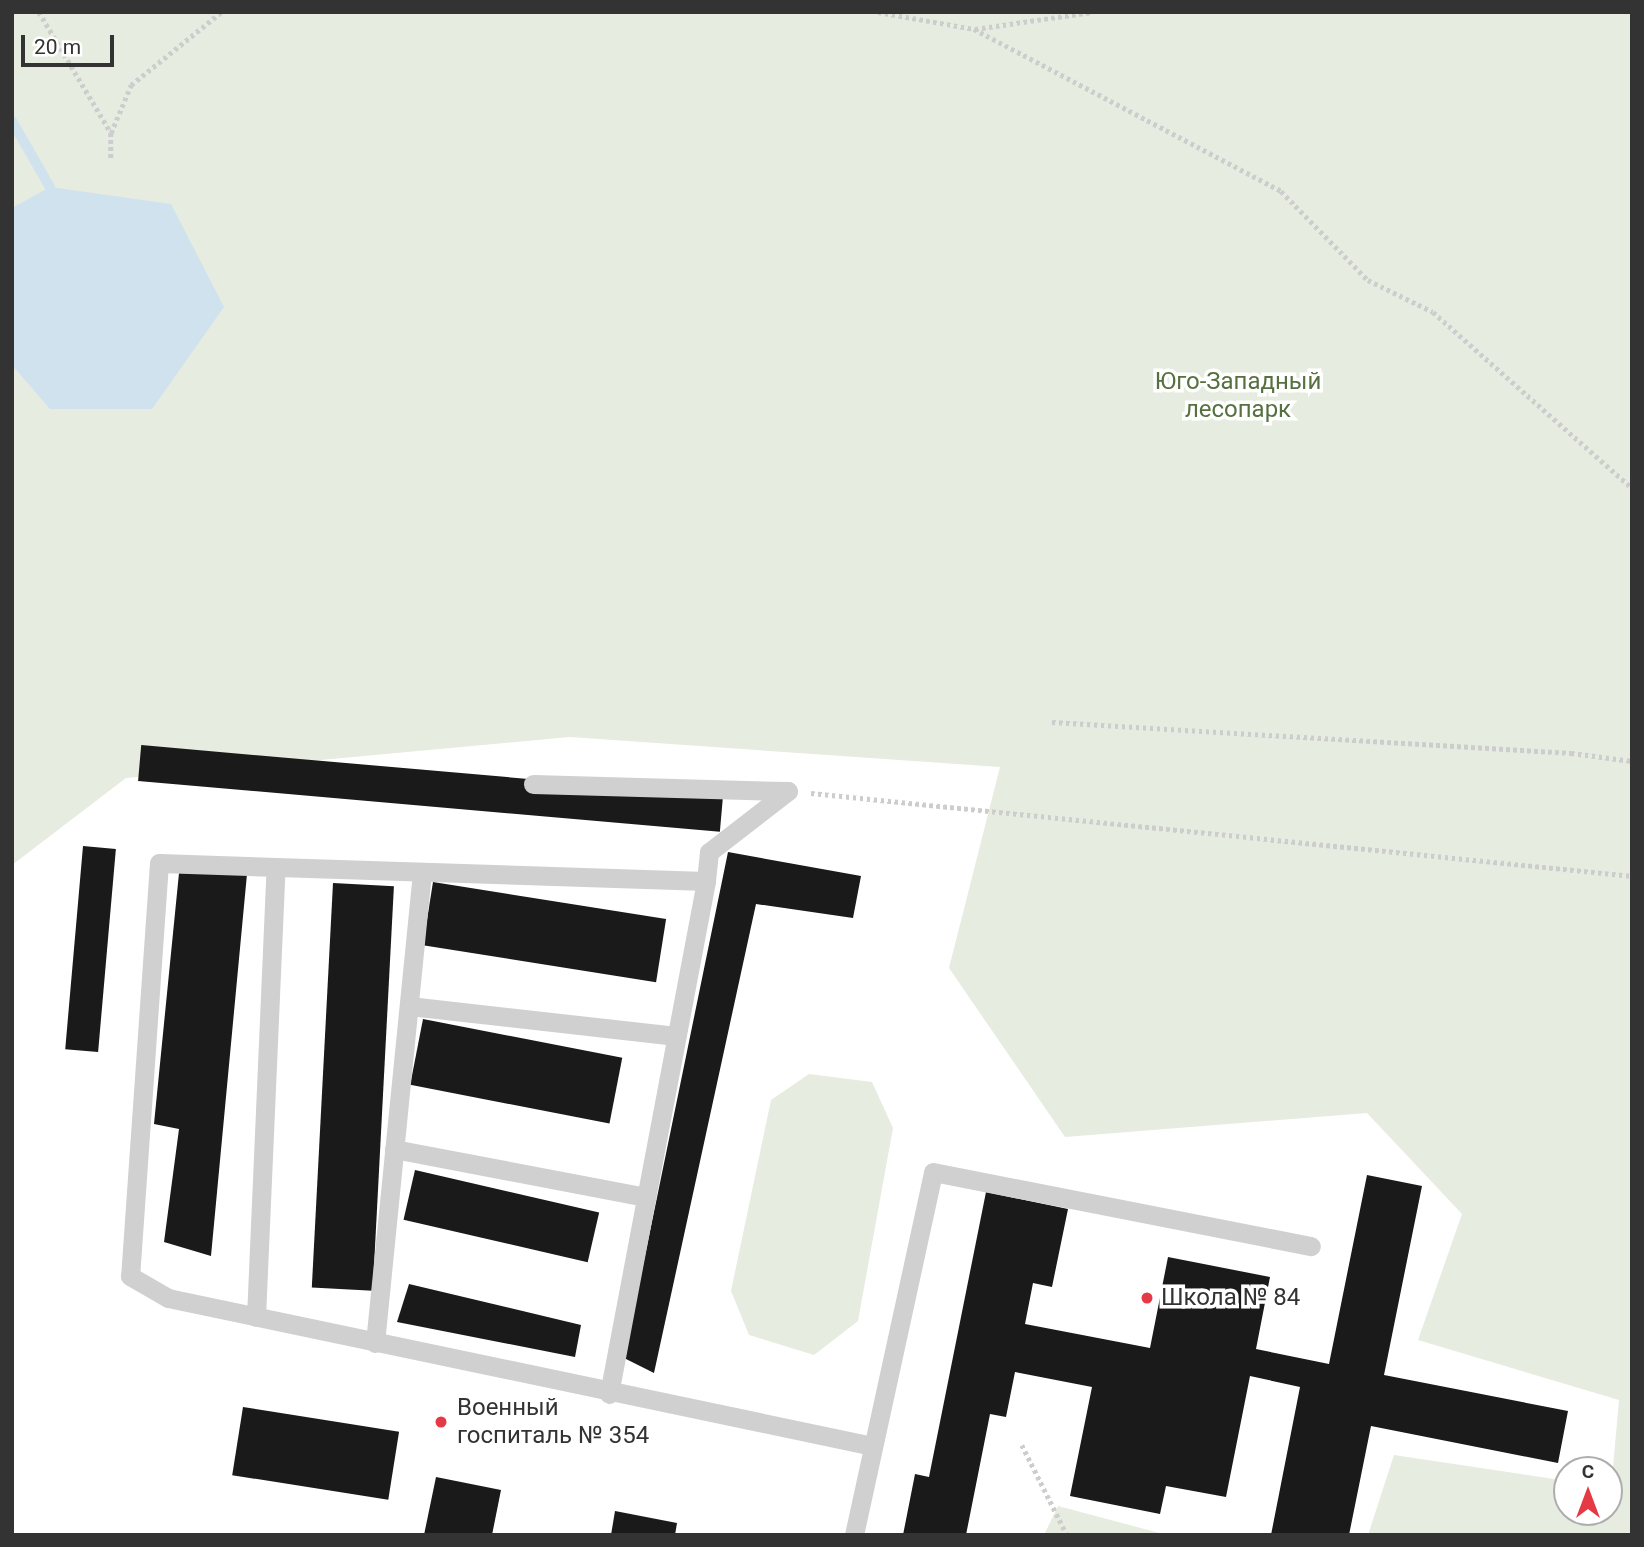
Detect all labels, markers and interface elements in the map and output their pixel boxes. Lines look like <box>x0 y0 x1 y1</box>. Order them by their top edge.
scale bar <box>24 21 117 65</box>
text: 20 m <box>34 35 81 59</box>
park label: Юго-Западный лесопарк <box>1155 368 1321 424</box>
place label: Школа № 84 <box>1161 1284 1300 1312</box>
marker: Школа № 84 <box>1139 1290 1155 1306</box>
place label: Военный госпиталь № 354 <box>457 1394 649 1450</box>
marker: Военный госпиталь № 354 <box>431 1412 451 1432</box>
north arrow <box>1553 1456 1623 1526</box>
text: С <box>1582 1460 1594 1483</box>

